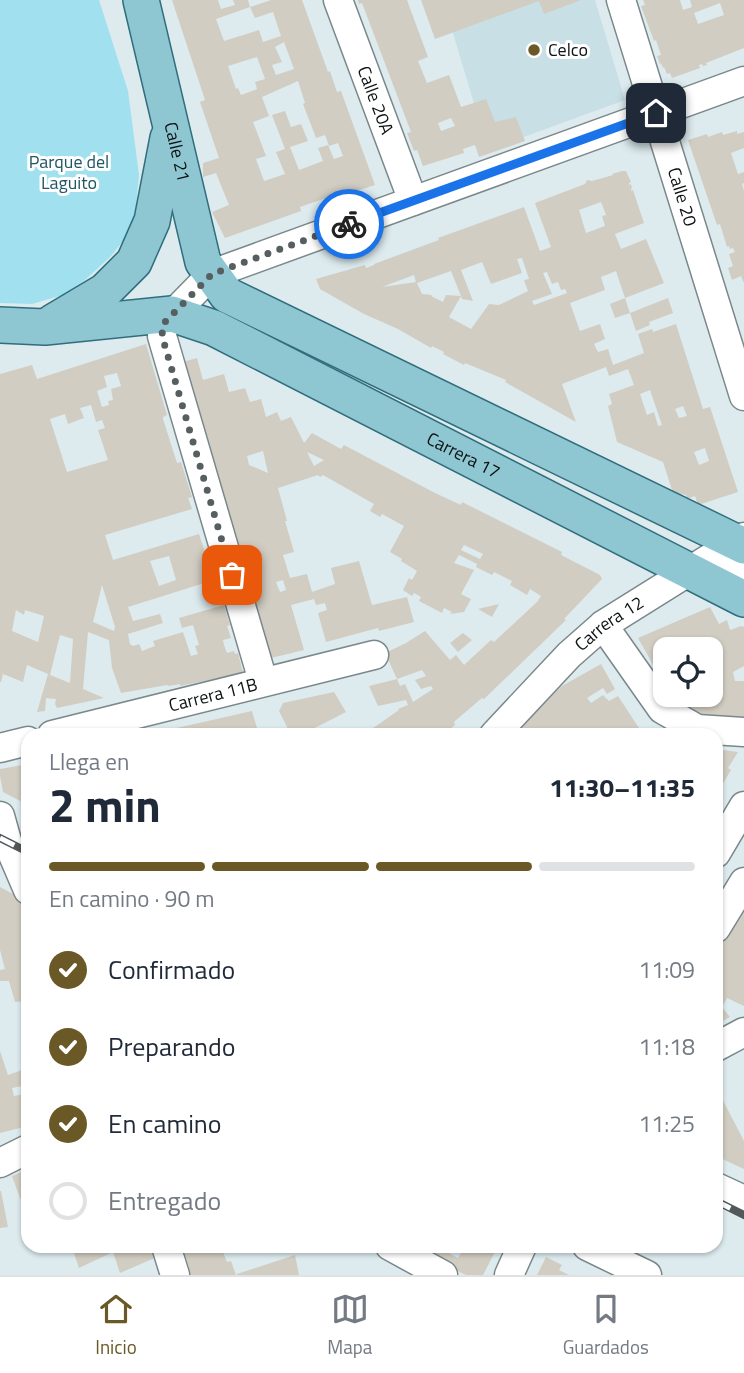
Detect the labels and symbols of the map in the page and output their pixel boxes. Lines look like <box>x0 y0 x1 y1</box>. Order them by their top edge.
place label: Celco <box>548 36 588 63</box>
marker: Celco <box>526 42 542 58</box>
street label: Calle 20A <box>351 62 401 138</box>
pin <box>626 83 686 143</box>
street label: Calle 21 <box>157 119 198 184</box>
park label: Parque del Laguito <box>29 148 109 196</box>
street label: Calle 20 <box>661 164 704 229</box>
courier <box>314 189 384 259</box>
street label: Carrera 17 <box>422 425 505 485</box>
pin <box>202 545 262 605</box>
street label: Carrera 12 <box>568 589 649 657</box>
street label: Carrera 11B <box>166 670 260 719</box>

